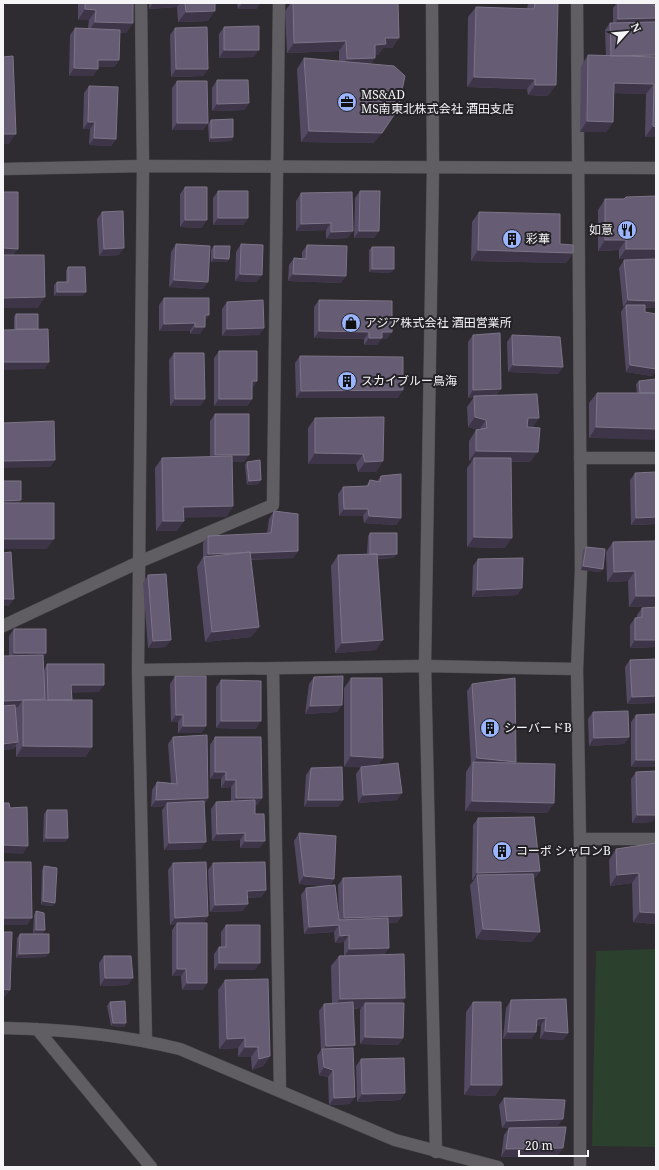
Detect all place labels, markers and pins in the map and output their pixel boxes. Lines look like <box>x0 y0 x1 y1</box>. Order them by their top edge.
place label: MS&AD MS南東北株式会社 酒田支店 <box>361 86 514 117</box>
office icon: MS&AD MS南東北株式会社 酒田支店 <box>336 91 358 113</box>
restaurant icon: 如意 <box>616 219 638 241</box>
place label: 如意 <box>589 221 613 238</box>
building icon: 彩華 <box>501 228 523 250</box>
place label: 彩華 <box>526 230 550 247</box>
shop icon: アジア株式会社 酒田営業所 <box>340 312 362 334</box>
place label: アジア株式会社 酒田営業所 <box>365 314 512 331</box>
building icon: スカイブルー鳥海 <box>336 370 358 392</box>
place label: スカイブルー鳥海 <box>361 372 457 389</box>
building icon: シーバードB <box>479 717 501 739</box>
place label: シーバードB <box>504 719 572 736</box>
building icon: コーポ シャロンB <box>491 840 513 862</box>
place label: コーポ シャロンB <box>516 842 611 859</box>

